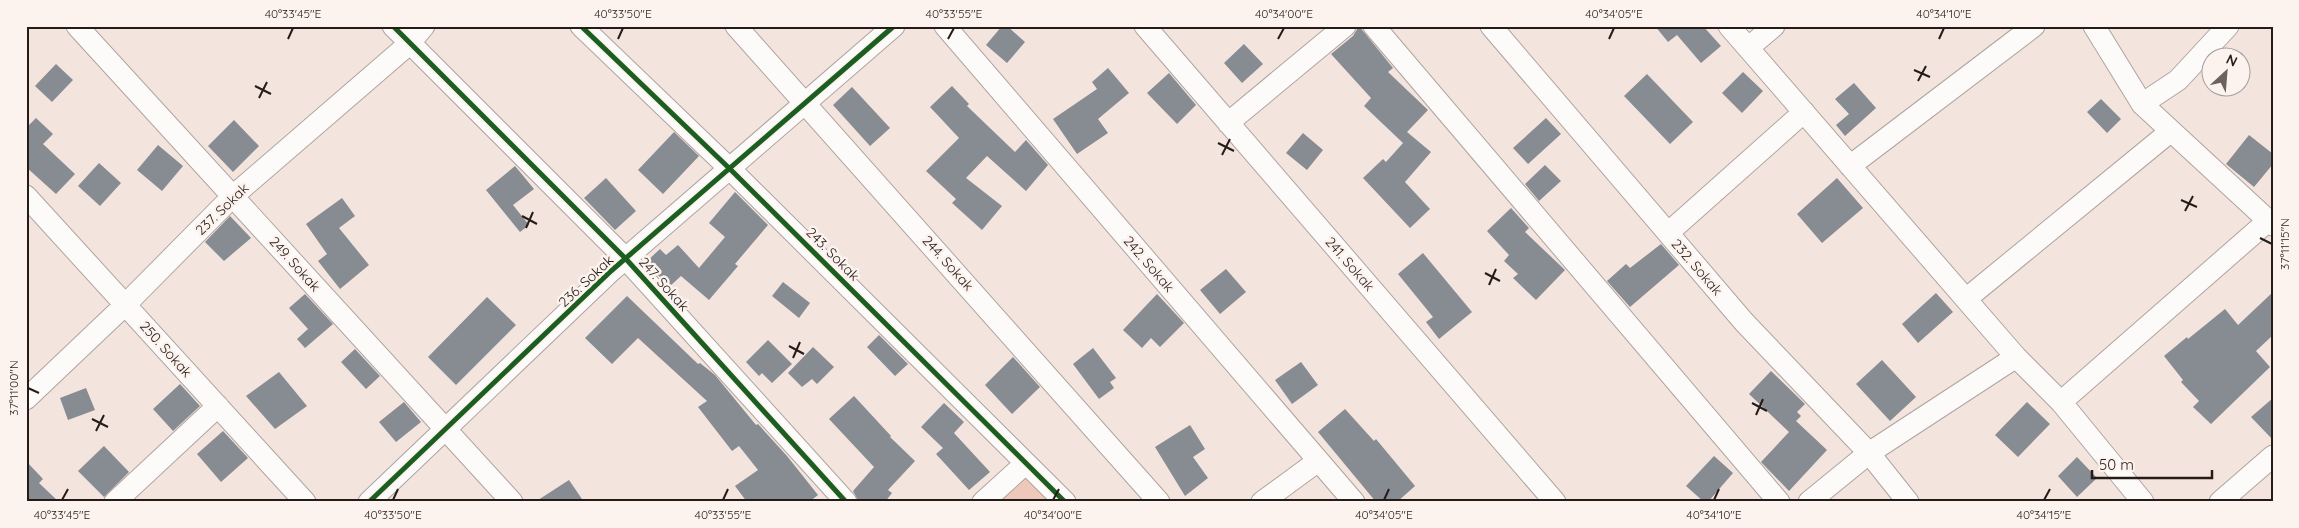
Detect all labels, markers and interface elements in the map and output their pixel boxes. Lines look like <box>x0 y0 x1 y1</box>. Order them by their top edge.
text: 40°33'45"E <box>265 6 322 21</box>
text: 40°33'50"E <box>594 6 652 21</box>
text: 40°33'55"E <box>926 6 983 21</box>
text: 40°34'00"E <box>1255 6 1313 21</box>
text: 40°34'05"E <box>1585 6 1643 21</box>
text: 40°34'10"E <box>1916 6 1972 21</box>
north arrow <box>2202 48 2252 98</box>
text: N <box>2223 50 2240 71</box>
street label: 237. Sokak <box>191 179 253 239</box>
text: 37°11'15"N <box>2277 218 2292 270</box>
street label: 243. Sokak <box>802 223 864 285</box>
street label: 244. Sokak <box>918 232 978 294</box>
street label: 242. Sokak <box>1120 232 1178 296</box>
street label: 249. Sokak <box>266 233 324 295</box>
street label: 241. Sokak <box>1322 233 1378 295</box>
street label: 232. Sokak <box>1668 235 1726 299</box>
street label: 236. Sokak <box>555 251 617 311</box>
street label: 247. Sokak <box>635 253 693 315</box>
street label: 250. Sokak <box>136 317 196 381</box>
text: 37°11'00"N <box>6 360 21 416</box>
scale bar <box>2092 448 2212 480</box>
text: 50 m <box>2099 455 2134 474</box>
text: 40°33'45"E <box>34 507 91 522</box>
text: 40°33'50"E <box>364 507 422 522</box>
text: 40°33'55"E <box>695 507 752 522</box>
text: 40°34'00"E <box>1024 507 1082 522</box>
text: 40°34'05"E <box>1355 507 1413 522</box>
text: 40°34'10"E <box>1686 507 1742 522</box>
text: 40°34'15"E <box>2017 507 2072 522</box>

